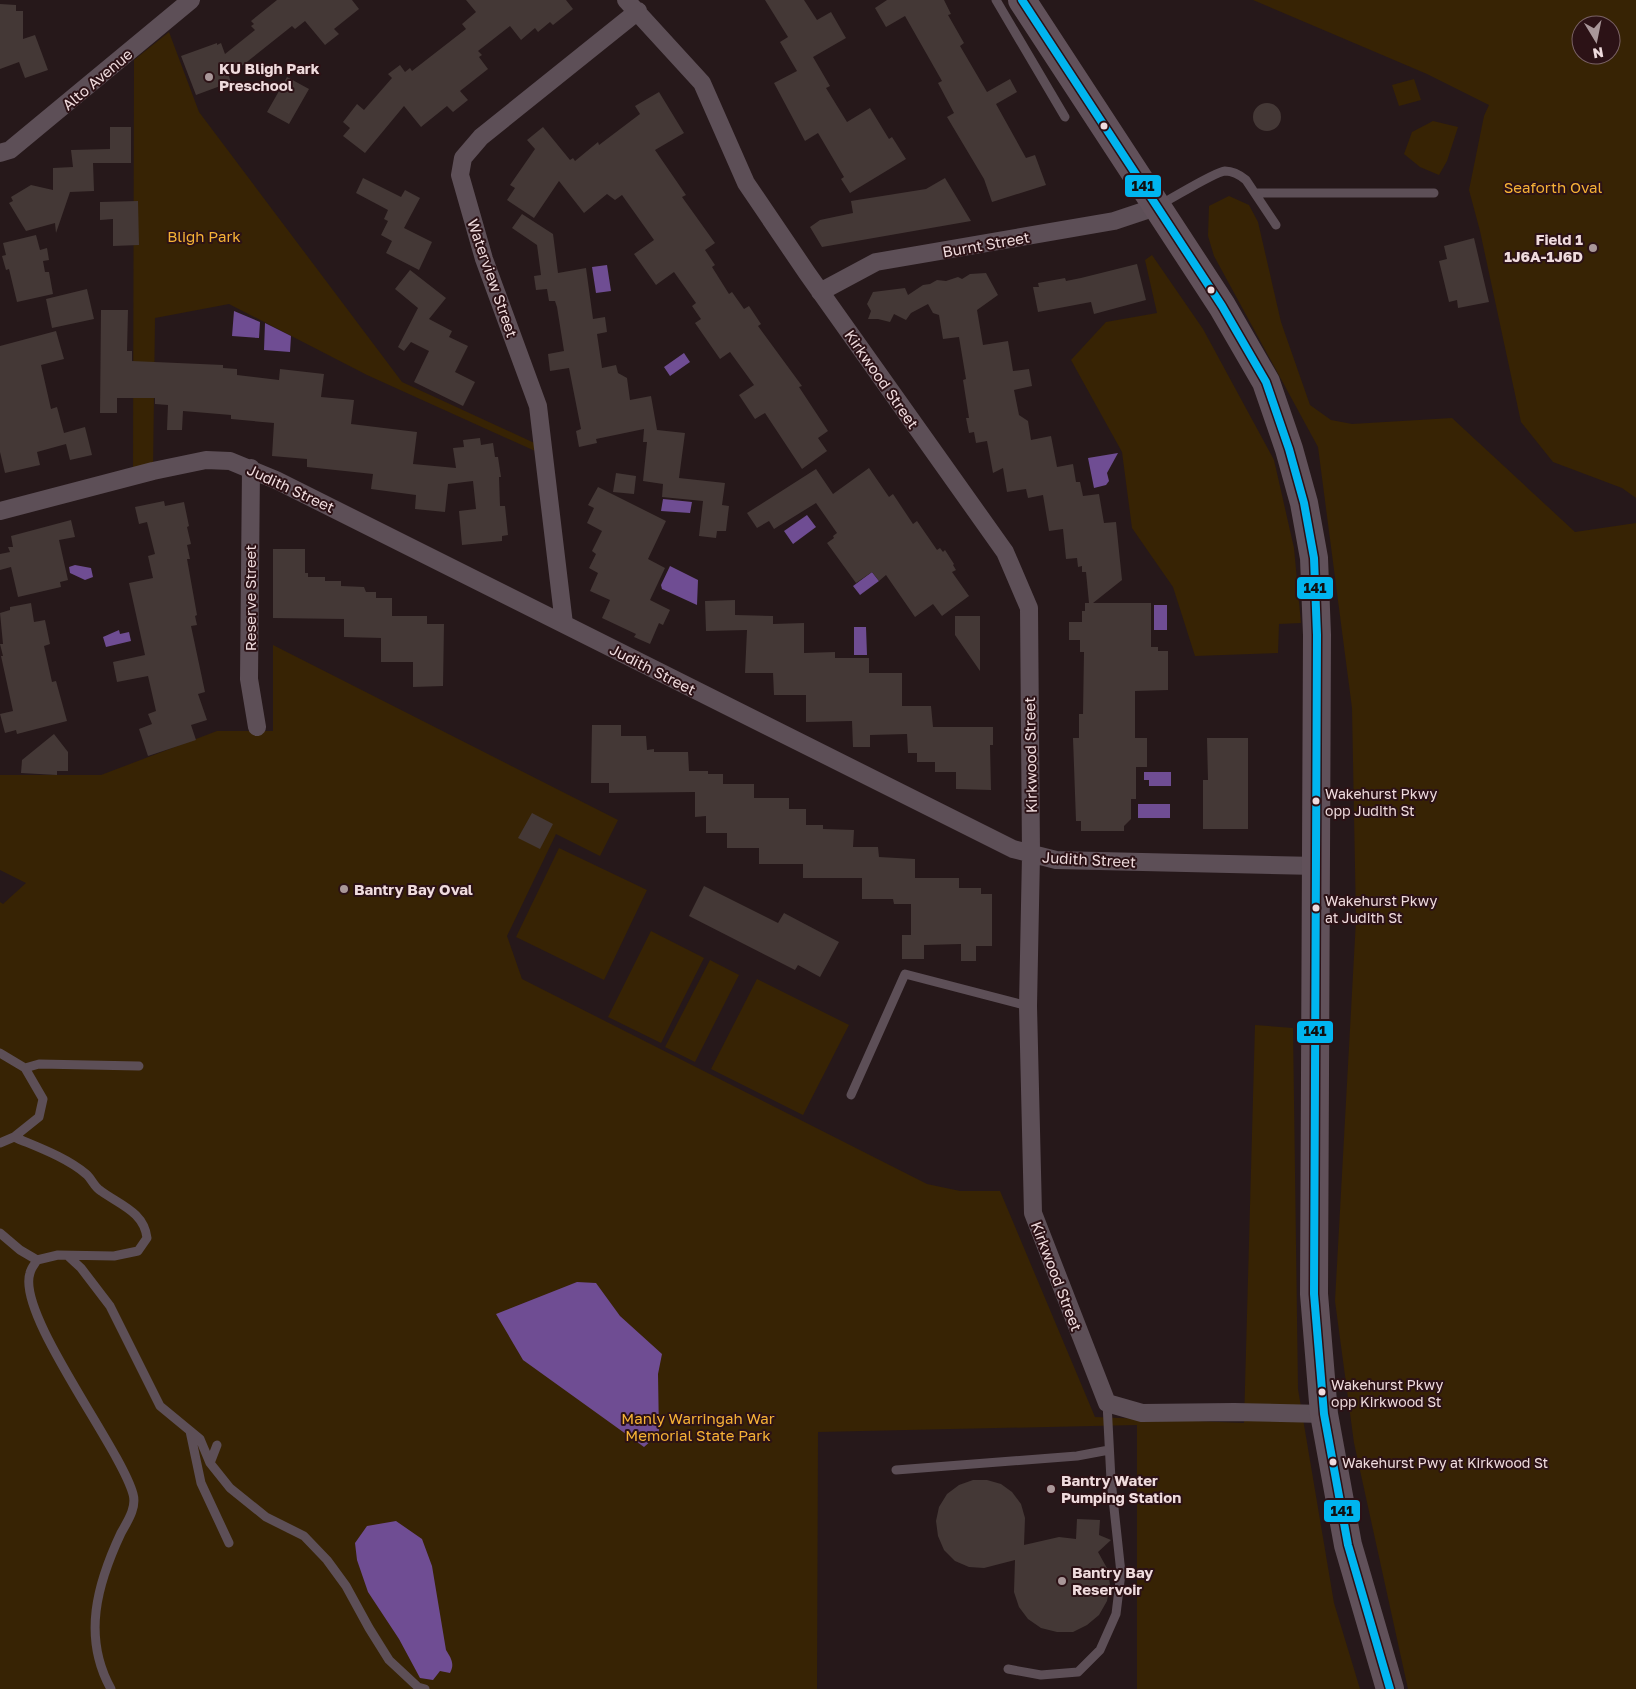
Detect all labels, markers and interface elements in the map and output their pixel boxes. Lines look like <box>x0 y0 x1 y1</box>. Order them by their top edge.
north arrow <box>1571 15 1621 65</box>
street label: Alto Avenue <box>58 44 136 114</box>
text: N <box>1592 44 1605 63</box>
place label: KU Bligh Park Preschool <box>219 59 320 94</box>
marker: KU Bligh Park Preschool <box>203 71 215 83</box>
unlabelled marker <box>1099 121 1109 131</box>
line badge: 141 <box>1124 174 1162 198</box>
text: 141 <box>1131 177 1155 194</box>
park label: Seaforth Oval <box>1504 178 1602 196</box>
street label: Waterview Street <box>464 216 522 340</box>
park label: Bligh Park <box>167 227 241 245</box>
street label: Burnt Street <box>941 227 1031 261</box>
place label: Field 1 1J6A-1J6D <box>1504 230 1583 265</box>
marker: Field 1 1J6A-1J6D <box>1587 242 1599 254</box>
unlabelled marker <box>1206 285 1216 295</box>
street label: Kirkwood Street <box>841 326 923 432</box>
street label: Judith Street <box>245 460 337 516</box>
street label: Reserve Street <box>241 545 259 651</box>
line badge: 141 <box>1296 576 1334 600</box>
text: 141 <box>1303 579 1327 596</box>
street label: Judith Street <box>607 640 699 698</box>
street label: Kirkwood Street <box>1020 697 1040 813</box>
place label: Wakehurst Pkwy opp Judith St <box>1325 785 1437 819</box>
marker: Wakehurst Pkwy opp Judith St <box>1311 796 1321 806</box>
street label: Judith Street <box>1042 848 1136 870</box>
place label: Bantry Bay Oval <box>354 880 473 898</box>
marker: Bantry Bay Oval <box>338 883 350 895</box>
place label: Wakehurst Pkwy at Judith St <box>1325 892 1437 926</box>
marker: Wakehurst Pkwy at Judith St <box>1311 903 1321 913</box>
line badge: 141 <box>1296 1020 1334 1044</box>
text: 141 <box>1303 1022 1327 1039</box>
street label: Kirkwood Street <box>1028 1219 1086 1333</box>
place label: Wakehurst Pkwy opp Kirkwood St <box>1331 1376 1443 1410</box>
marker: Wakehurst Pkwy opp Kirkwood St <box>1317 1387 1327 1397</box>
park label: Manly Warringah War Memorial State Park <box>621 1409 775 1444</box>
place label: Wakehurst Pwy at Kirkwood St <box>1342 1454 1548 1471</box>
marker: Wakehurst Pwy at Kirkwood St <box>1328 1457 1338 1467</box>
place label: Bantry Water Pumping Station <box>1061 1471 1181 1506</box>
marker: Bantry Water Pumping Station <box>1045 1483 1057 1495</box>
line badge: 141 <box>1323 1499 1361 1523</box>
text: 141 <box>1330 1502 1354 1519</box>
place label: Bantry Bay Reservoir <box>1072 1563 1153 1598</box>
marker: Bantry Bay Reservoir <box>1056 1575 1068 1587</box>

